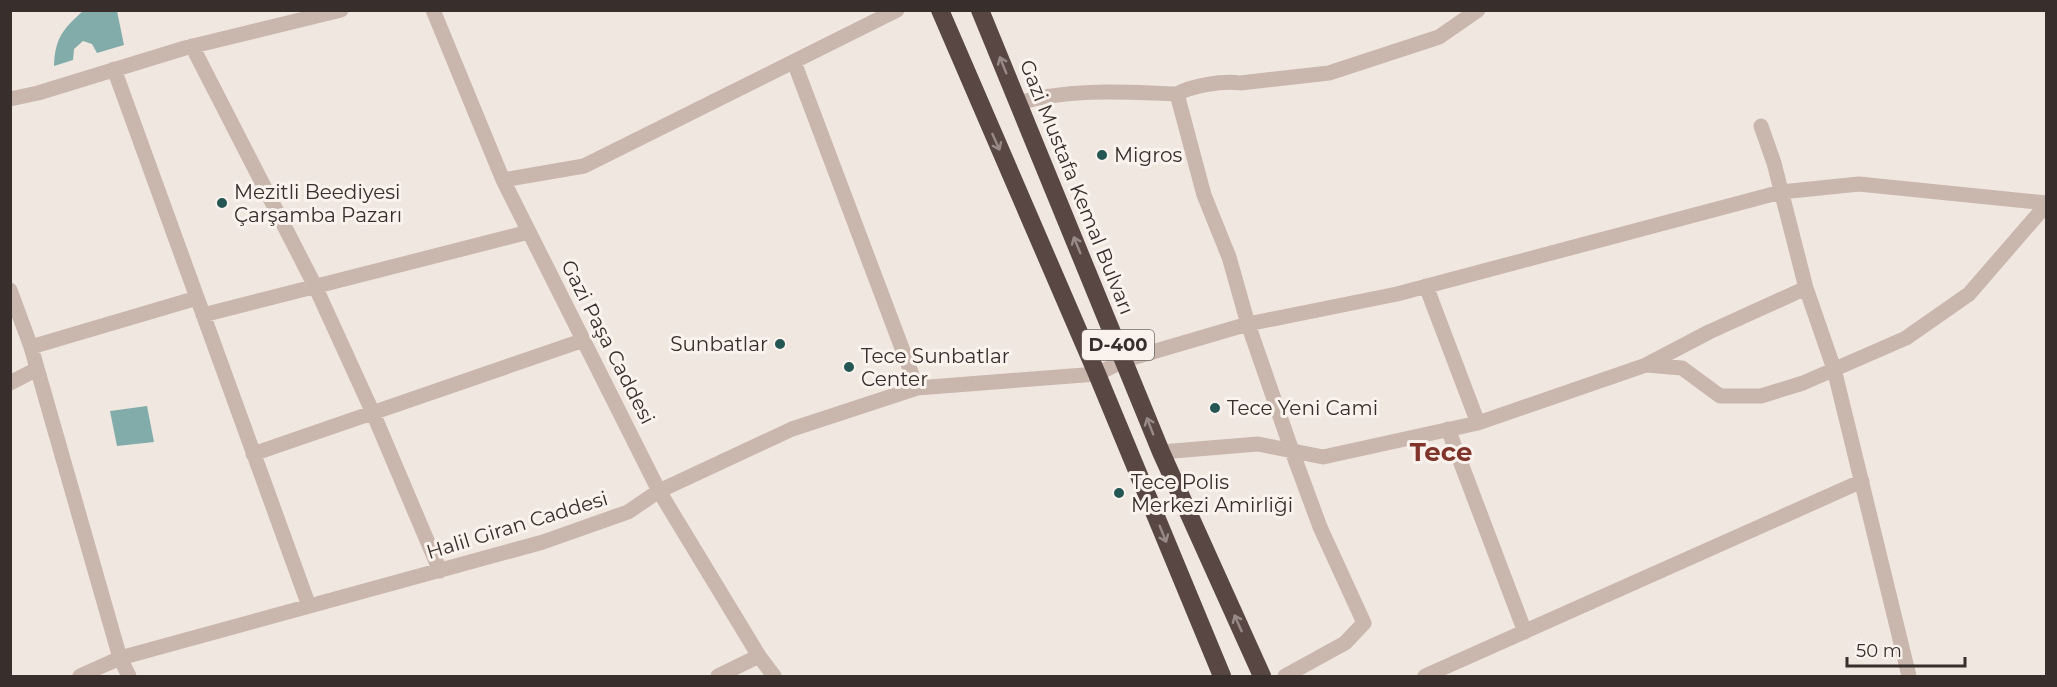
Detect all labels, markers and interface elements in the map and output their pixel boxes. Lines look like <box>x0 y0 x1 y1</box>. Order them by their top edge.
one-way arrow <box>997 56 1008 75</box>
street label: Gazi Mustafa Kemal Bulvarı <box>1015 56 1139 318</box>
one-way arrow <box>991 132 1002 150</box>
place label: Migros <box>1114 143 1182 167</box>
marker: Migros <box>1095 148 1109 162</box>
place label: Mezitli Beediyesi Çarşamba Pazarı <box>234 180 402 227</box>
marker: Mezitli Beediyesi Çarşamba Pazarı <box>215 196 229 210</box>
one-way arrow <box>1071 236 1082 255</box>
street label: Gazi Paşa Caddesi <box>556 256 660 428</box>
road number: D-400 <box>1082 330 1154 360</box>
place label: Sunbatlar <box>670 332 768 356</box>
marker: Sunbatlar <box>773 337 787 351</box>
place label: Tece Sunbatlar Center <box>861 344 1010 391</box>
marker: Tece Sunbatlar Center <box>842 360 856 374</box>
place label: Tece Yeni Cami <box>1227 396 1378 420</box>
marker: Tece Yeni Cami <box>1208 401 1222 415</box>
one-way arrow <box>1144 417 1155 436</box>
district label: Tece <box>1410 436 1472 468</box>
place label: Tece Polis Merkezi Amirliği <box>1131 470 1293 517</box>
street label: Halil Giran Caddesi <box>423 486 611 564</box>
marker: Tece Polis Merkezi Amirliği <box>1112 486 1126 500</box>
one-way arrow <box>1158 524 1169 542</box>
one-way arrow <box>1232 615 1243 633</box>
scale bar <box>1847 630 1966 668</box>
text: 50 m <box>1856 640 1902 662</box>

